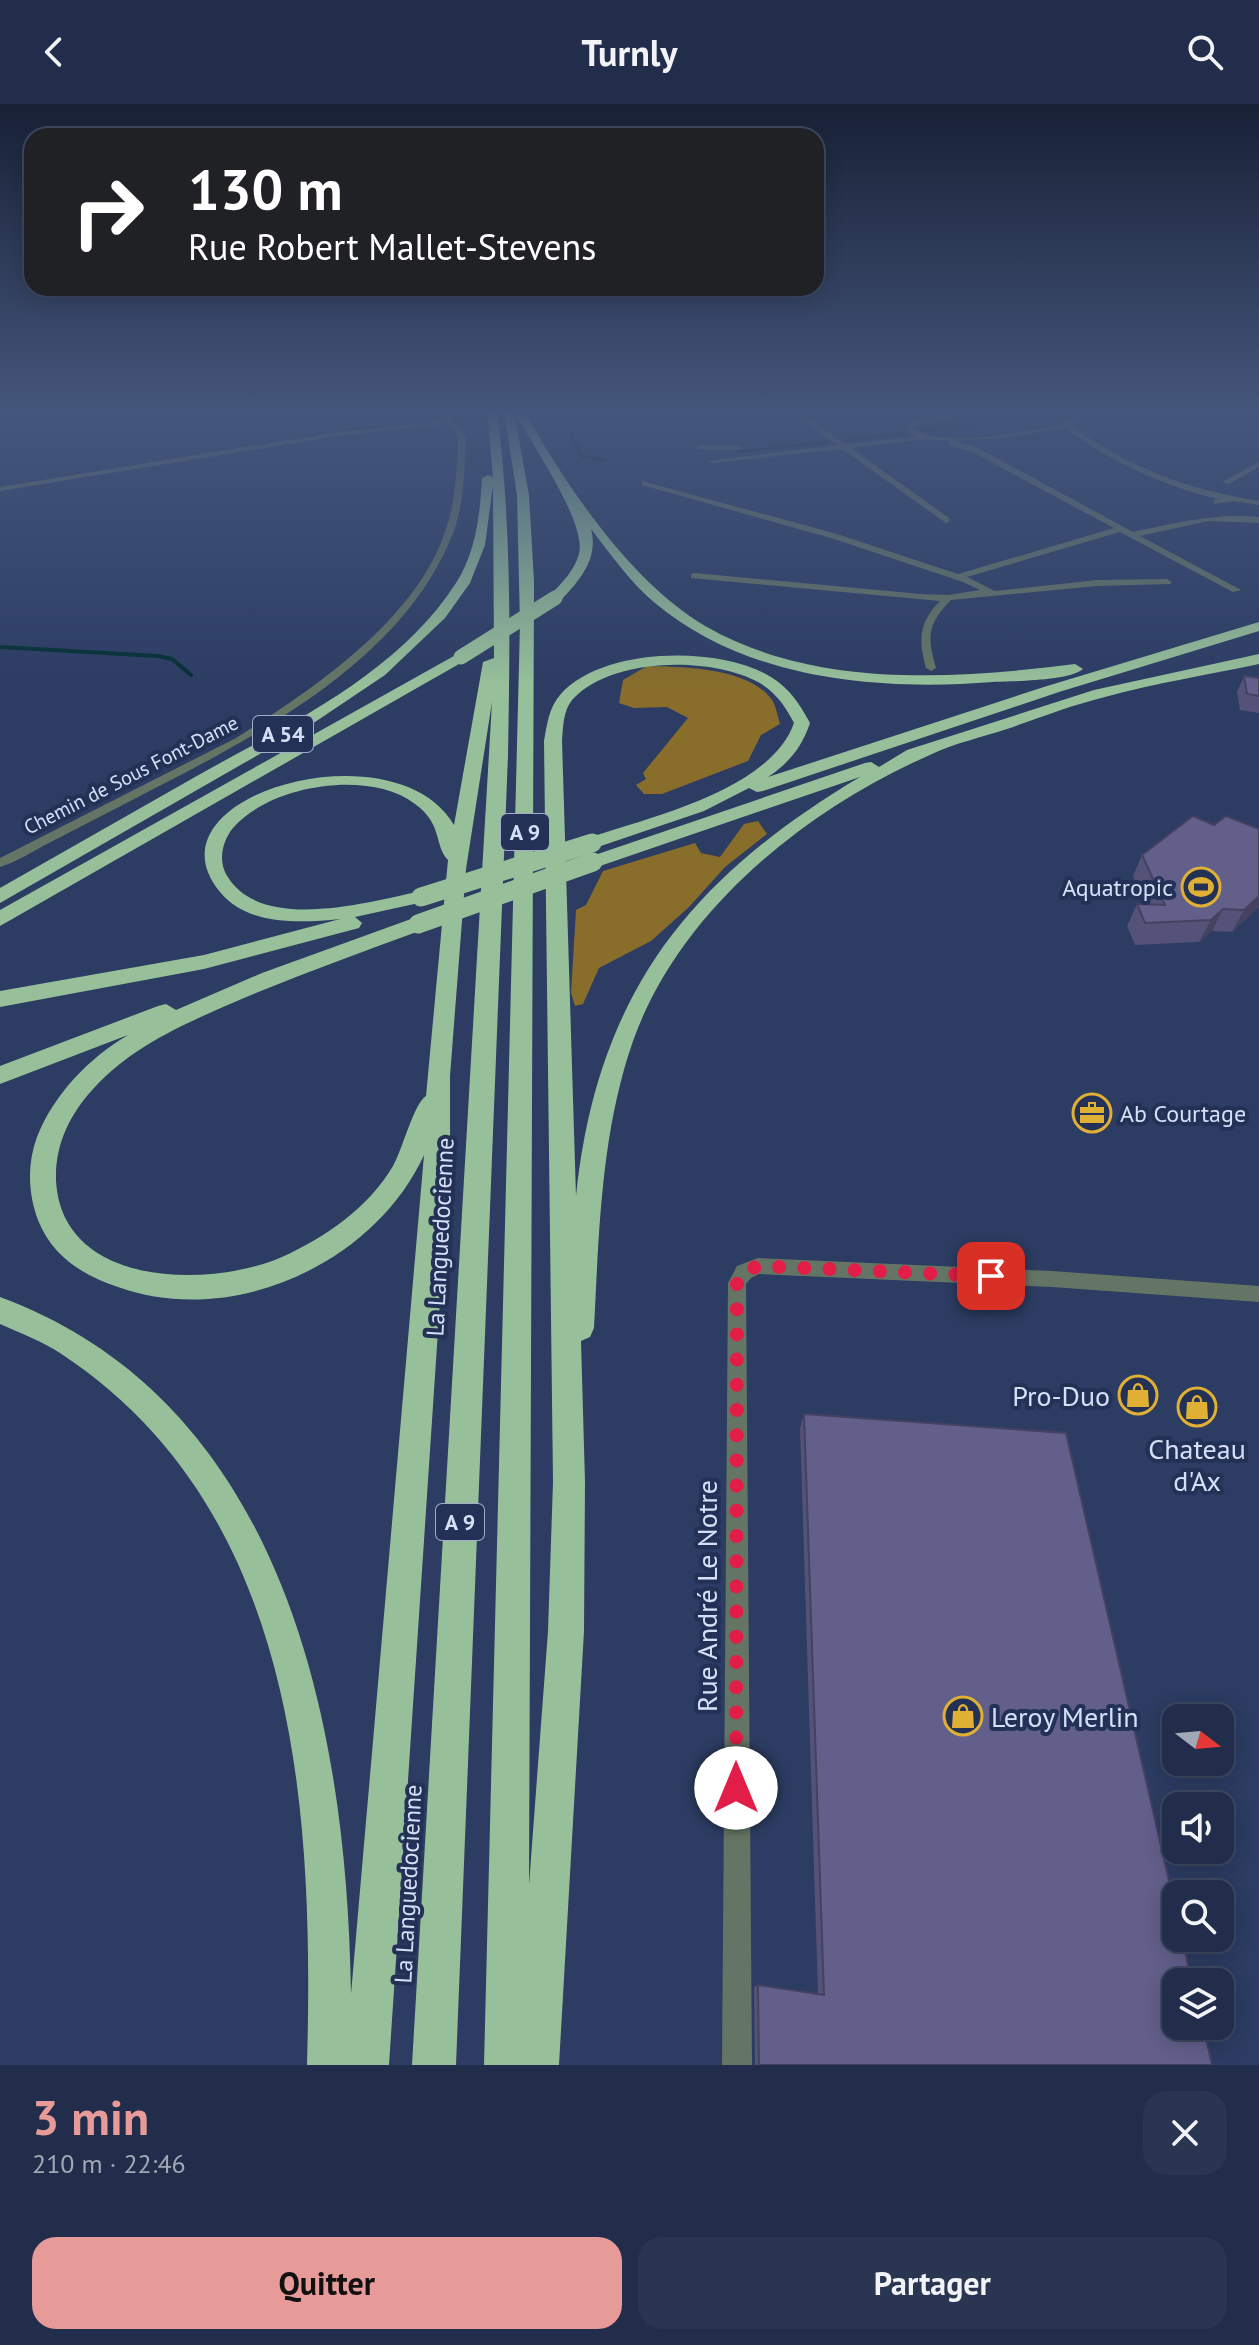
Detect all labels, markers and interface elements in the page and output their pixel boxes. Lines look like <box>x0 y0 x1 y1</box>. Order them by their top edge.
text: Turnly <box>581 29 678 76</box>
icon: back <box>32 30 76 74</box>
icon: search <box>1183 30 1227 74</box>
text: 130 m <box>188 153 343 225</box>
icon: right <box>56 160 160 264</box>
text: Rue Robert Mallet-Stevens <box>188 223 596 270</box>
street label: Chemin de Sous Font-Dame <box>19 710 243 840</box>
road number: A 54 <box>253 716 313 752</box>
road number: A 9 <box>501 814 549 850</box>
sports icon: Aquatropic <box>1180 866 1222 908</box>
place label: Aquatropic <box>1062 872 1173 903</box>
office icon: Ab Courtage <box>1071 1092 1113 1134</box>
place label: Ab Courtage <box>1120 1098 1246 1129</box>
street label: La Languedocienne <box>419 1137 461 1337</box>
pin <box>957 1242 1025 1310</box>
icon: arrive <box>969 1254 1013 1298</box>
shop icon: Pro-Duo <box>1117 1374 1159 1416</box>
place label: Pro-Duo <box>1012 1377 1110 1414</box>
shop icon: Chateau d'Ax <box>1176 1386 1218 1428</box>
place label: Chateau d'Ax <box>1148 1430 1246 1499</box>
street label: Rue André Le Notre <box>688 1480 725 1712</box>
road number: A 9 <box>436 1504 484 1540</box>
shop icon: Leroy Merlin <box>942 1695 984 1737</box>
place label: Leroy Merlin <box>991 1698 1139 1735</box>
north arrow <box>1162 1704 1234 1776</box>
map controls <box>1162 1704 1234 2040</box>
position arrow <box>694 1746 778 1830</box>
street label: La Languedocienne <box>387 1784 429 1984</box>
button: sound <box>1162 1792 1234 1864</box>
button: search <box>1162 1880 1234 1952</box>
button: layers <box>1162 1968 1234 2040</box>
text: 3 min <box>32 2086 149 2148</box>
button: close <box>1143 2091 1227 2175</box>
text: 210 m · 22:46 <box>32 2147 186 2180</box>
button: Quitter <box>32 2237 622 2329</box>
button: Partager <box>638 2237 1227 2329</box>

